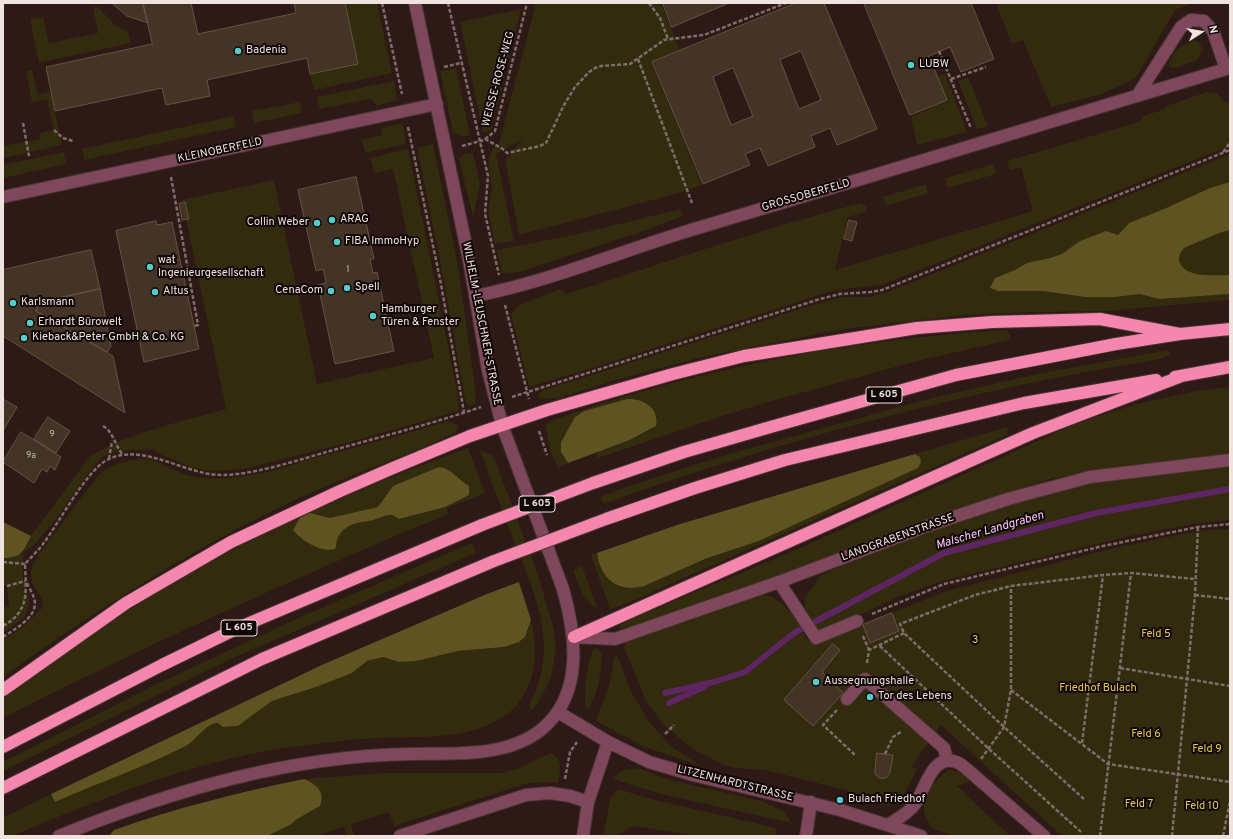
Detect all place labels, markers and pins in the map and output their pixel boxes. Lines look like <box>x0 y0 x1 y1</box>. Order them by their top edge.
place label: Badenia <box>246 44 286 58</box>
marker: Badenia <box>233 46 243 56</box>
place label: LUBW <box>919 58 949 72</box>
marker: LUBW <box>906 60 916 70</box>
place label: ARAG <box>340 213 369 227</box>
marker: ARAG <box>327 215 337 225</box>
place label: Collin Weber <box>247 216 309 230</box>
marker: Collin Weber <box>312 218 322 228</box>
place label: FIBA ImmoHyp <box>345 235 419 249</box>
marker: FIBA ImmoHyp <box>332 237 342 247</box>
place label: wat Ingenieurgesellschaft <box>158 254 264 280</box>
marker: wat Ingenieurgesellschaft <box>145 262 155 272</box>
place label: Spell <box>355 281 380 295</box>
marker: Spell <box>342 283 352 293</box>
place label: CenaCom <box>275 284 323 298</box>
place label: Altus <box>163 285 189 299</box>
marker: CenaCom <box>326 286 336 296</box>
marker: Altus <box>150 287 160 297</box>
place label: Karlsmann <box>21 296 74 310</box>
marker: Karlsmann <box>8 298 18 308</box>
place label: Hamburger Türen & Fenster <box>381 303 459 329</box>
marker: Hamburger Türen & Fenster <box>368 311 378 321</box>
place label: Erhardt Bürowelt <box>38 316 122 330</box>
marker: Erhardt Bürowelt <box>25 318 35 328</box>
place label: Kieback&Peter GmbH & Co. KG <box>32 331 184 345</box>
marker: Kieback&Peter GmbH & Co. KG <box>19 333 29 343</box>
place label: Aussegnungshalle <box>824 675 914 689</box>
marker: Aussegnungshalle <box>811 677 821 687</box>
place label: Tor des Lebens <box>878 690 952 704</box>
marker: Tor des Lebens <box>865 692 875 702</box>
place label: Bulach Friedhof <box>848 793 925 807</box>
marker: Bulach Friedhof <box>835 795 845 805</box>

